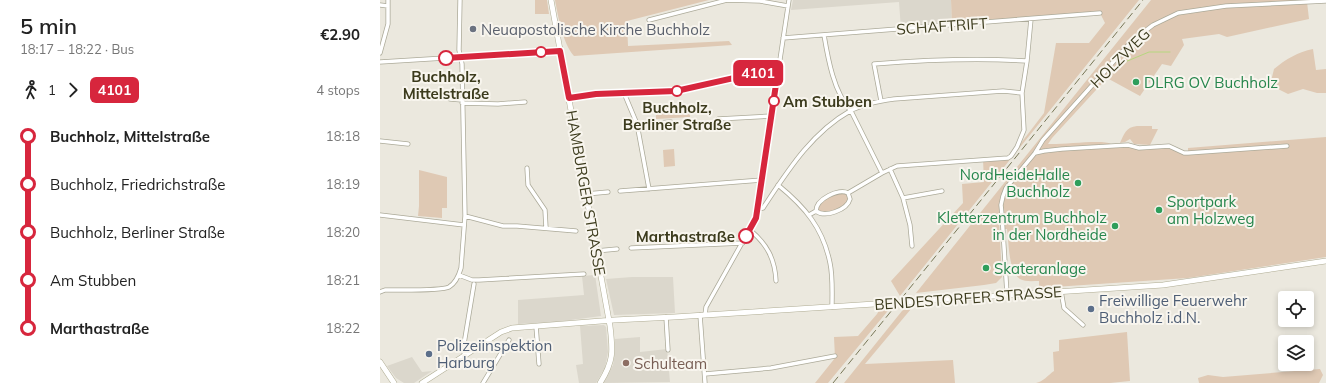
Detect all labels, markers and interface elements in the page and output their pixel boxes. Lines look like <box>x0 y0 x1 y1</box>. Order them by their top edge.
text: 5 min <box>20 12 77 40</box>
street label: SCHAFTRIFT <box>896 13 988 39</box>
place label: Neuapostolische Kirche Buchholz <box>481 20 710 39</box>
marker: Neuapostolische Kirche Buchholz <box>468 24 478 34</box>
street label: HOLZWEG <box>1086 24 1154 92</box>
text: €2.90 <box>320 25 360 44</box>
text: 18:17 – 18:22 · Bus <box>20 41 134 57</box>
unlabelled marker <box>535 46 547 58</box>
marker: Buchholz, Mittelstraße <box>438 50 454 66</box>
line badge: 4101 <box>730 60 786 86</box>
text: 4101 <box>741 64 775 82</box>
place label: Buchholz, Mittelstraße <box>403 67 489 103</box>
place label: DLRG OV Buchholz <box>1144 73 1278 92</box>
marker: DLRG OV Buchholz <box>1131 77 1141 87</box>
icon: walk <box>20 79 42 101</box>
icon: forward <box>62 79 84 101</box>
text: 4101 <box>98 81 131 99</box>
text: 1 <box>48 82 56 98</box>
text: 4 stops <box>316 82 360 98</box>
marker: Buchholz, Berliner Straße <box>671 85 683 97</box>
place label: Am Stubben <box>783 92 872 111</box>
marker: Am Stubben <box>768 95 780 107</box>
place label: Buchholz, Berliner Straße <box>623 98 731 134</box>
street label: HAMBURGER STRASSE <box>562 109 610 277</box>
text: Buchholz, Mittelstraße <box>50 127 210 146</box>
text: 18:18 <box>326 128 360 144</box>
place label: NordHeideHalle Buchholz <box>960 165 1070 201</box>
text: Buchholz, Friedrichstraße <box>50 175 225 194</box>
text: 18:19 <box>326 176 360 192</box>
marker: NordHeideHalle Buchholz <box>1073 178 1083 188</box>
place label: Sportpark am Holzweg <box>1167 192 1255 228</box>
marker: Sportpark am Holzweg <box>1154 205 1164 215</box>
place label: Kletterzentrum Buchholz in der Nordheide <box>937 208 1107 244</box>
marker: Kletterzentrum Buchholz in der Nordheide <box>1110 221 1120 231</box>
text: Buchholz, Berliner Straße <box>50 223 225 242</box>
text: 18:20 <box>326 224 360 240</box>
place label: Marthastraße <box>636 227 735 246</box>
marker: Marthastraße <box>738 228 754 244</box>
place label: Skateranlage <box>994 259 1086 278</box>
marker: Skateranlage <box>981 263 991 273</box>
text: Am Stubben <box>50 271 136 290</box>
text: 18:21 <box>326 272 360 288</box>
street label: BENDESTORFER STRASSE <box>874 282 1063 314</box>
place label: Freiwillige Feuerwehr Buchholz i.d.N. <box>1099 291 1248 327</box>
map controls <box>1278 291 1314 371</box>
button: locate <box>1278 291 1314 327</box>
marker: Freiwillige Feuerwehr Buchholz i.d.N. <box>1086 304 1096 314</box>
text: Marthastraße <box>50 319 149 338</box>
text: 18:22 <box>326 320 360 336</box>
button: layers <box>1278 335 1314 371</box>
place label: Polizeiinspektion Harburg <box>437 336 552 372</box>
marker: Polizeiinspektion Harburg <box>424 349 434 359</box>
place label: Schulteam <box>634 354 707 373</box>
marker: Schulteam <box>621 358 631 368</box>

